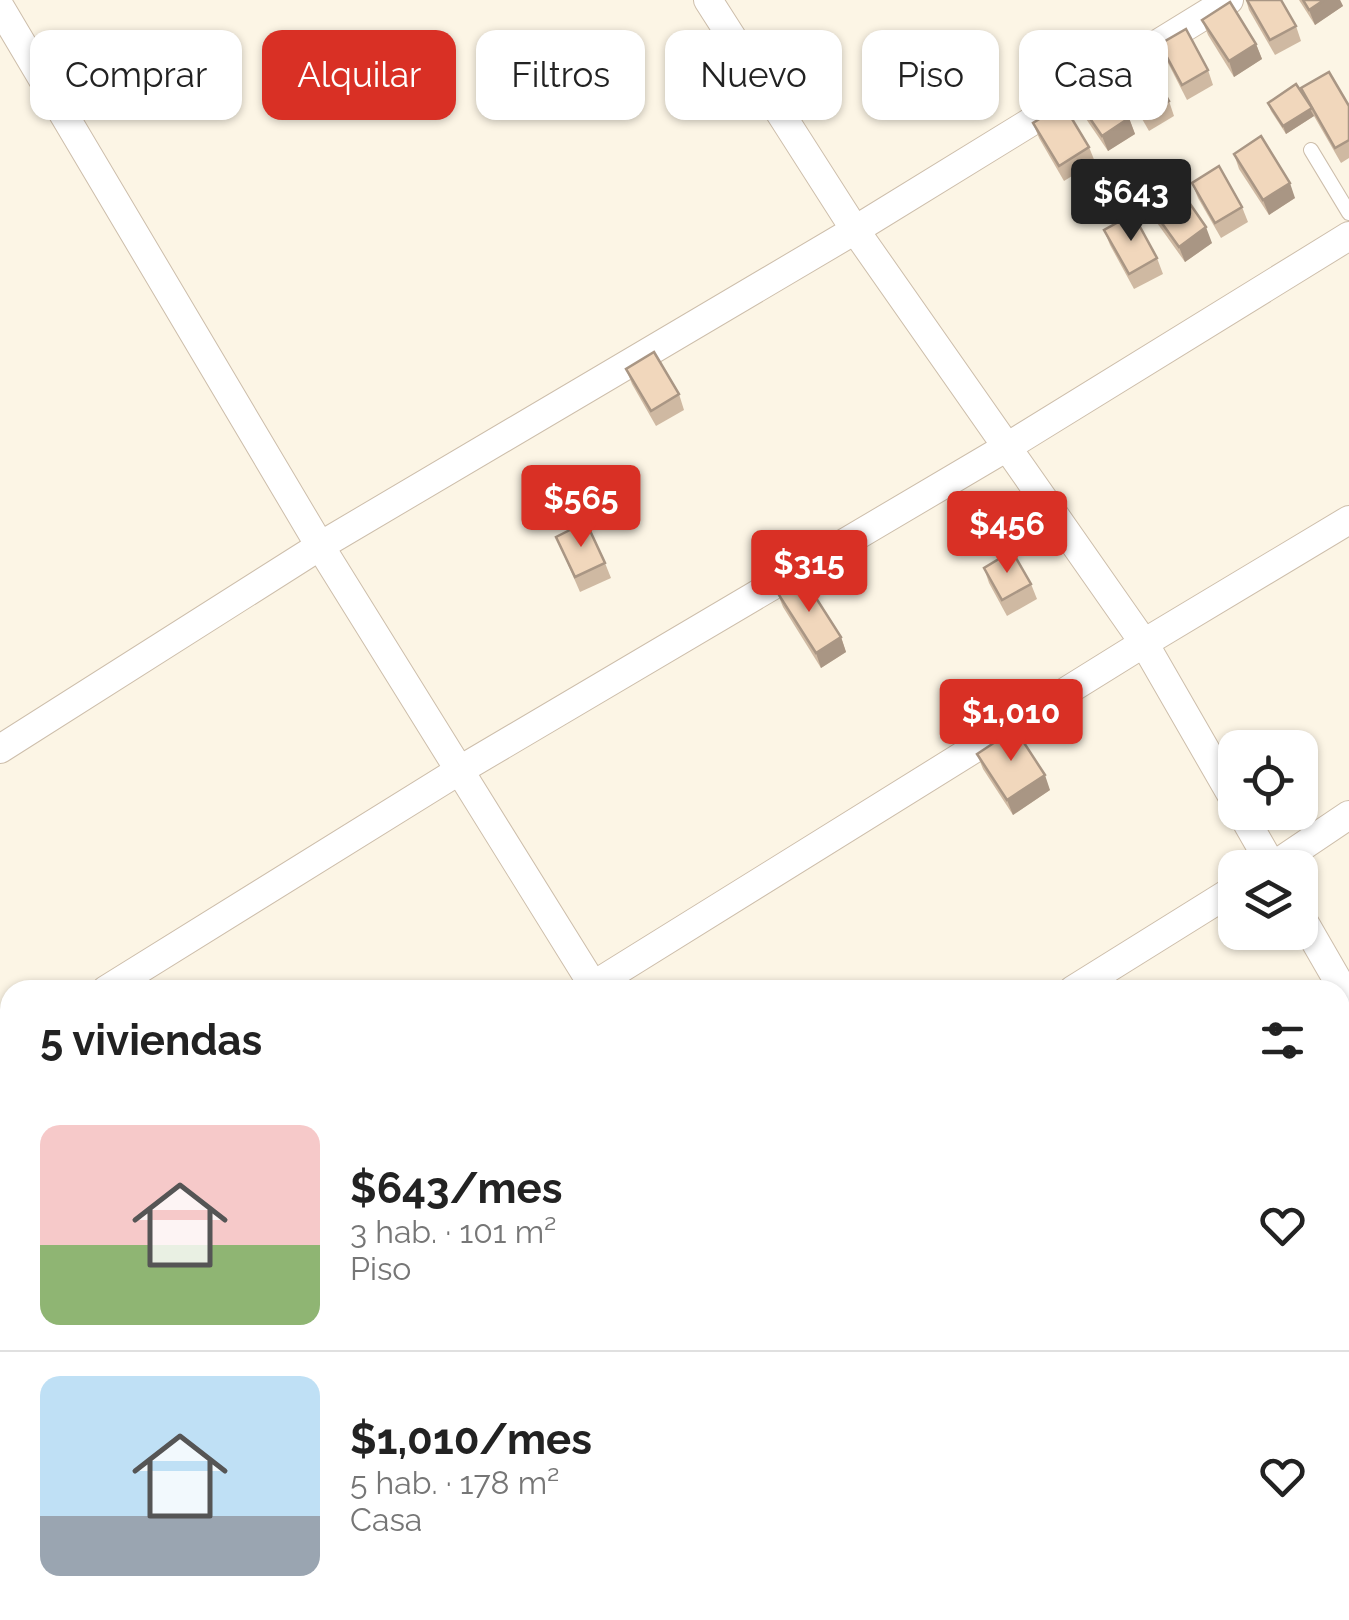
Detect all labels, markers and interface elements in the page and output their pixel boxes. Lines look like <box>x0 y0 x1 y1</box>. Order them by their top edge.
chip: Comprar <box>30 30 242 120</box>
chip: Alquilar <box>262 30 456 120</box>
chip: Filtros <box>476 30 645 120</box>
chip: Nuevo <box>665 30 842 120</box>
chip: Piso <box>862 30 999 120</box>
chip: Casa <box>1019 30 1168 120</box>
pin: $643 <box>1072 159 1190 244</box>
text: $643 <box>1093 173 1169 210</box>
pin: $565 <box>522 465 640 550</box>
text: $565 <box>543 479 619 516</box>
pin: $456 <box>948 491 1066 576</box>
text: $456 <box>969 505 1045 542</box>
pin: $315 <box>750 530 868 615</box>
text: $315 <box>773 544 845 581</box>
pin: $1,010 <box>930 679 1092 764</box>
text: $1,010 <box>962 693 1060 730</box>
map controls <box>1218 730 1318 950</box>
button: locate <box>1218 730 1318 830</box>
button: layers <box>1218 850 1318 950</box>
icon: filters <box>1255 1013 1310 1068</box>
text: 5 viviendas <box>40 1016 262 1065</box>
text: $643/mes <box>350 1164 563 1213</box>
icon: home <box>120 1165 240 1285</box>
icon: heart <box>1255 1198 1310 1253</box>
text: 3 hab. · 101 m² <box>350 1213 556 1250</box>
text: Piso <box>350 1250 411 1287</box>
text: $1,010/mes <box>350 1415 592 1464</box>
icon: home <box>120 1416 240 1536</box>
icon: heart <box>1255 1449 1310 1504</box>
text: 5 hab. · 178 m² <box>350 1464 559 1501</box>
text: Casa <box>350 1501 422 1538</box>

